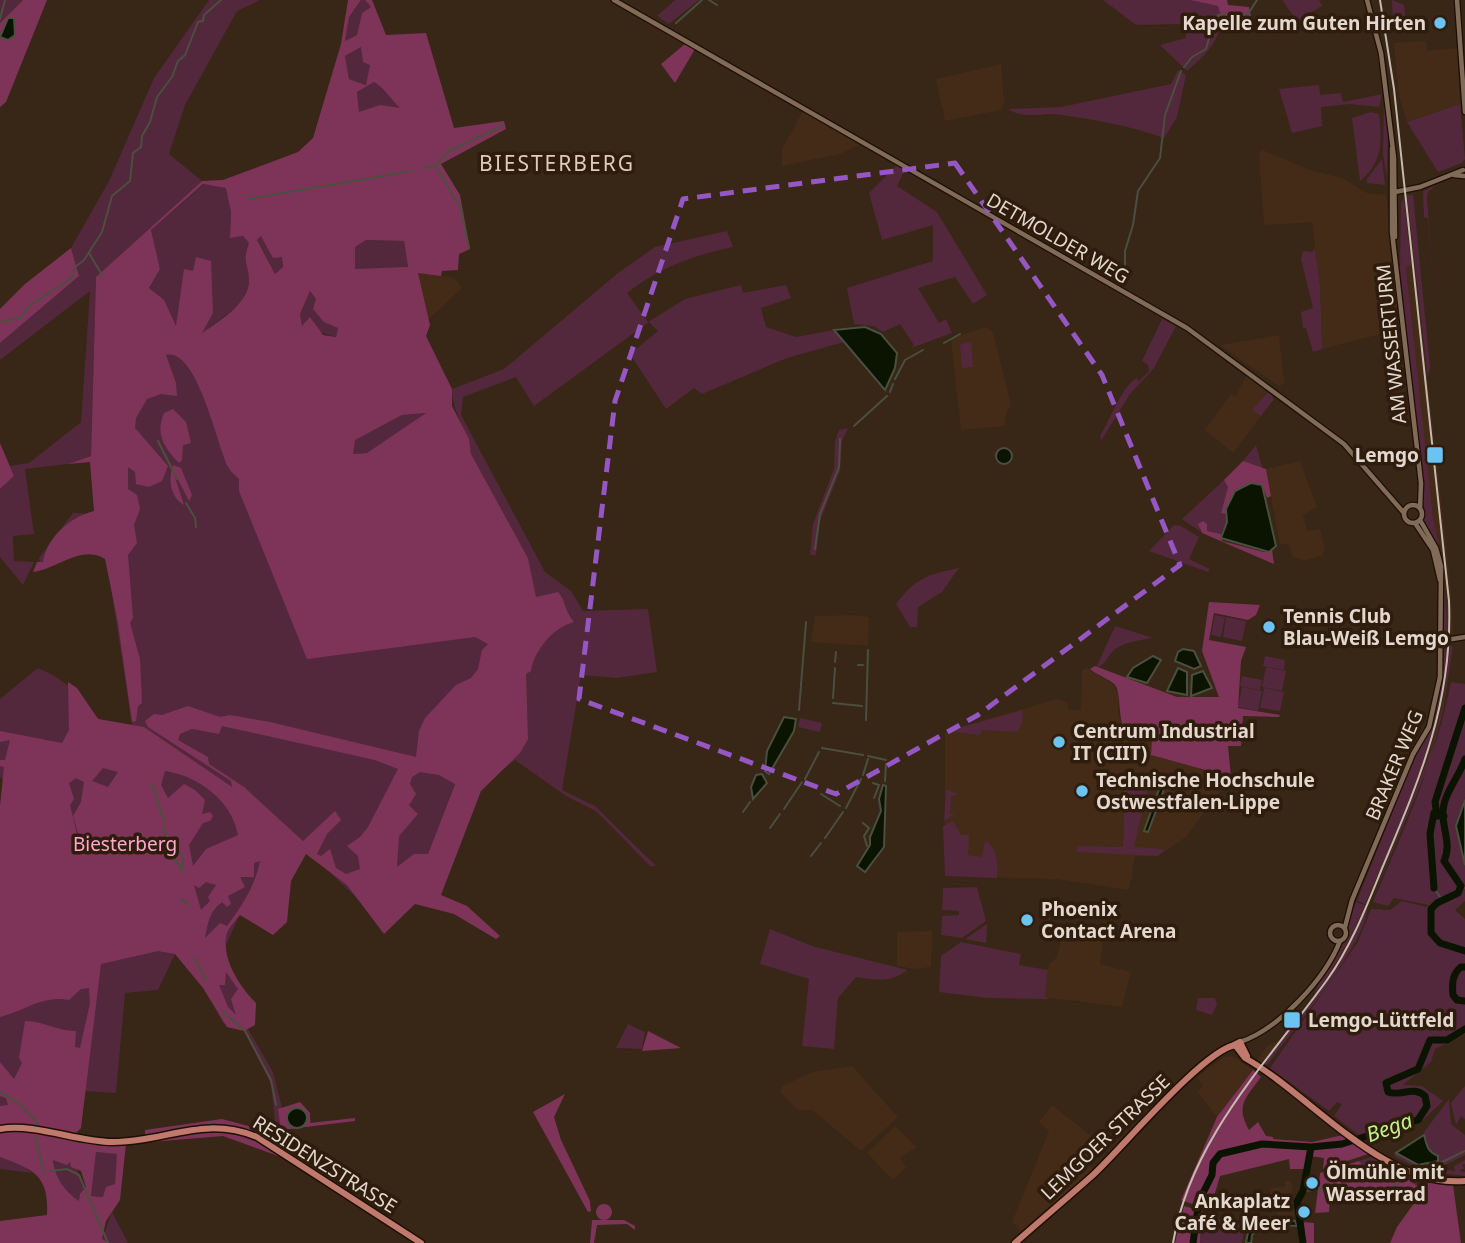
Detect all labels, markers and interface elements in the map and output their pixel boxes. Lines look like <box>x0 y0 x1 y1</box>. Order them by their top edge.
place label: Kapelle zum Guten Hirten <box>1182 10 1426 36</box>
marker: Kapelle zum Guten Hirten <box>1432 15 1448 31</box>
district label: BIESTERBERG <box>479 149 635 177</box>
street label: DETMOLDER WEG <box>982 187 1134 289</box>
street label: AM WASSERTURM <box>1370 263 1412 425</box>
place label: Lemgo <box>1355 442 1419 468</box>
marker: Lemgo <box>1425 445 1445 465</box>
place label: Tennis Club Blau-Weiß Lemgo <box>1283 603 1449 651</box>
marker: Tennis Club Blau-Weiß Lemgo <box>1261 619 1277 635</box>
street label: BRAKER WEG <box>1359 706 1429 824</box>
place label: Centrum Industrial IT (CIIT) <box>1073 718 1255 766</box>
marker: Centrum Industrial IT (CIIT) <box>1051 734 1067 750</box>
place label: Technische Hochschule Ostwestfalen-Lippe <box>1096 767 1315 815</box>
marker: Technische Hochschule Ostwestfalen-Lippe <box>1074 783 1090 799</box>
park label: Biesterberg <box>73 831 177 857</box>
place label: Phoenix Contact Arena <box>1041 896 1176 944</box>
marker: Phoenix Contact Arena <box>1019 912 1035 928</box>
place label: Lemgo-Lüttfeld <box>1308 1007 1454 1033</box>
marker: Lemgo-Lüttfeld <box>1282 1010 1302 1030</box>
street label: LEMGOER STRASSE <box>1035 1069 1175 1205</box>
water label: Bega <box>1362 1106 1416 1148</box>
street label: RESIDENZSTRASSE <box>248 1109 402 1219</box>
place label: Ölmühle mit Wasserrad <box>1326 1159 1444 1207</box>
marker: Ölmühle mit Wasserrad <box>1304 1175 1320 1191</box>
place label: Ankaplatz Café & Meer <box>1174 1188 1290 1236</box>
marker: Ankaplatz Café & Meer <box>1296 1204 1312 1220</box>

